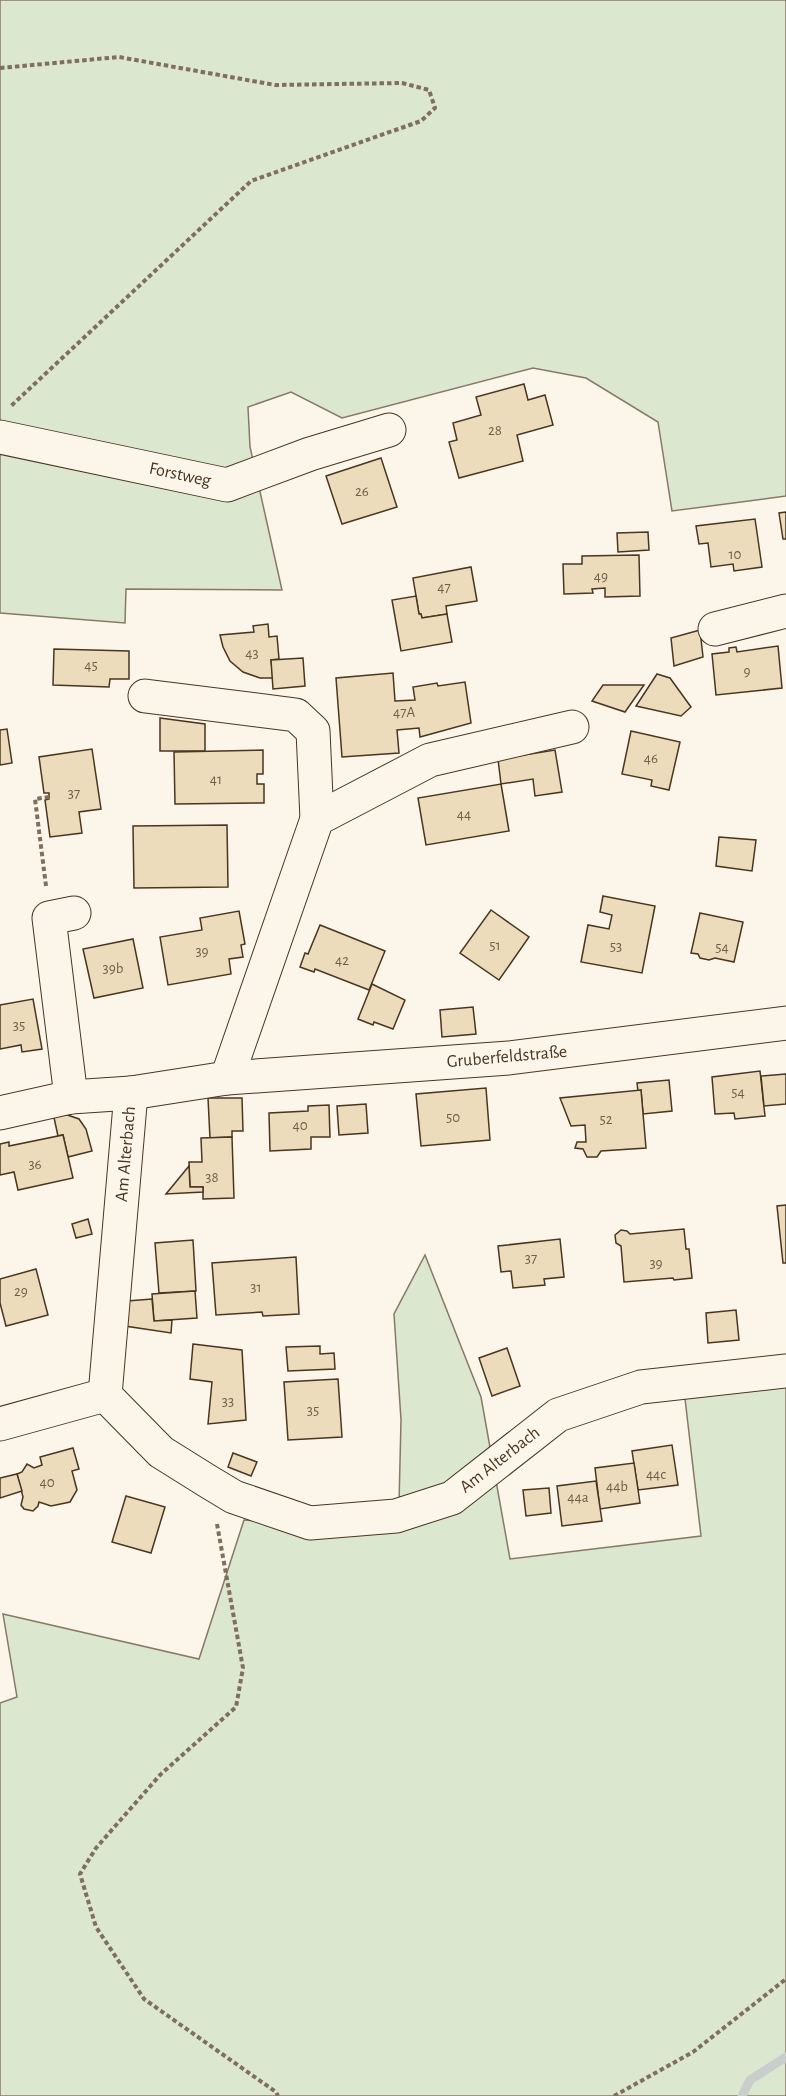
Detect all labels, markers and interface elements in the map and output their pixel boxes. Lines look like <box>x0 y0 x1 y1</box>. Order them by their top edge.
house number: 28 <box>488 423 502 438</box>
street label: Forstweg <box>147 460 213 490</box>
house number: 26 <box>355 484 369 499</box>
house number: 10 <box>728 547 742 562</box>
house number: 49 <box>594 569 608 584</box>
house number: 47 <box>437 580 451 595</box>
house number: 43 <box>245 646 259 661</box>
house number: 45 <box>84 658 98 673</box>
house number: 9 <box>743 664 751 679</box>
house number: 47A <box>393 705 415 720</box>
house number: 46 <box>644 751 658 766</box>
house number: 41 <box>210 772 222 787</box>
house number: 37 <box>68 786 80 801</box>
house number: 44 <box>457 807 471 822</box>
house number: 51 <box>489 938 501 953</box>
house number: 53 <box>610 939 622 954</box>
house number: 54 <box>715 940 729 955</box>
house number: 39 <box>195 944 209 959</box>
house number: 42 <box>335 953 349 968</box>
house number: 39b <box>103 961 124 976</box>
house number: 35 <box>13 1018 25 1033</box>
street label: Gruberfeldstraße <box>446 1043 568 1071</box>
house number: 54 <box>731 1085 745 1100</box>
street label: Am Alterbach <box>113 1105 139 1203</box>
house number: 50 <box>446 1110 460 1125</box>
house number: 52 <box>599 1112 613 1127</box>
house number: 40 <box>292 1118 308 1133</box>
house number: 36 <box>28 1157 42 1172</box>
house number: 38 <box>205 1170 219 1185</box>
house number: 37 <box>525 1251 537 1266</box>
house number: 39 <box>649 1256 663 1271</box>
house number: 31 <box>250 1280 262 1295</box>
house number: 29 <box>14 1284 28 1299</box>
house number: 33 <box>222 1394 234 1409</box>
house number: 35 <box>307 1403 319 1418</box>
street label: Am Alterbach <box>457 1423 543 1497</box>
house number: 44c <box>646 1467 666 1482</box>
house number: 40 <box>39 1475 55 1490</box>
house number: 44b <box>606 1479 628 1494</box>
house number: 44a <box>567 1490 589 1505</box>

